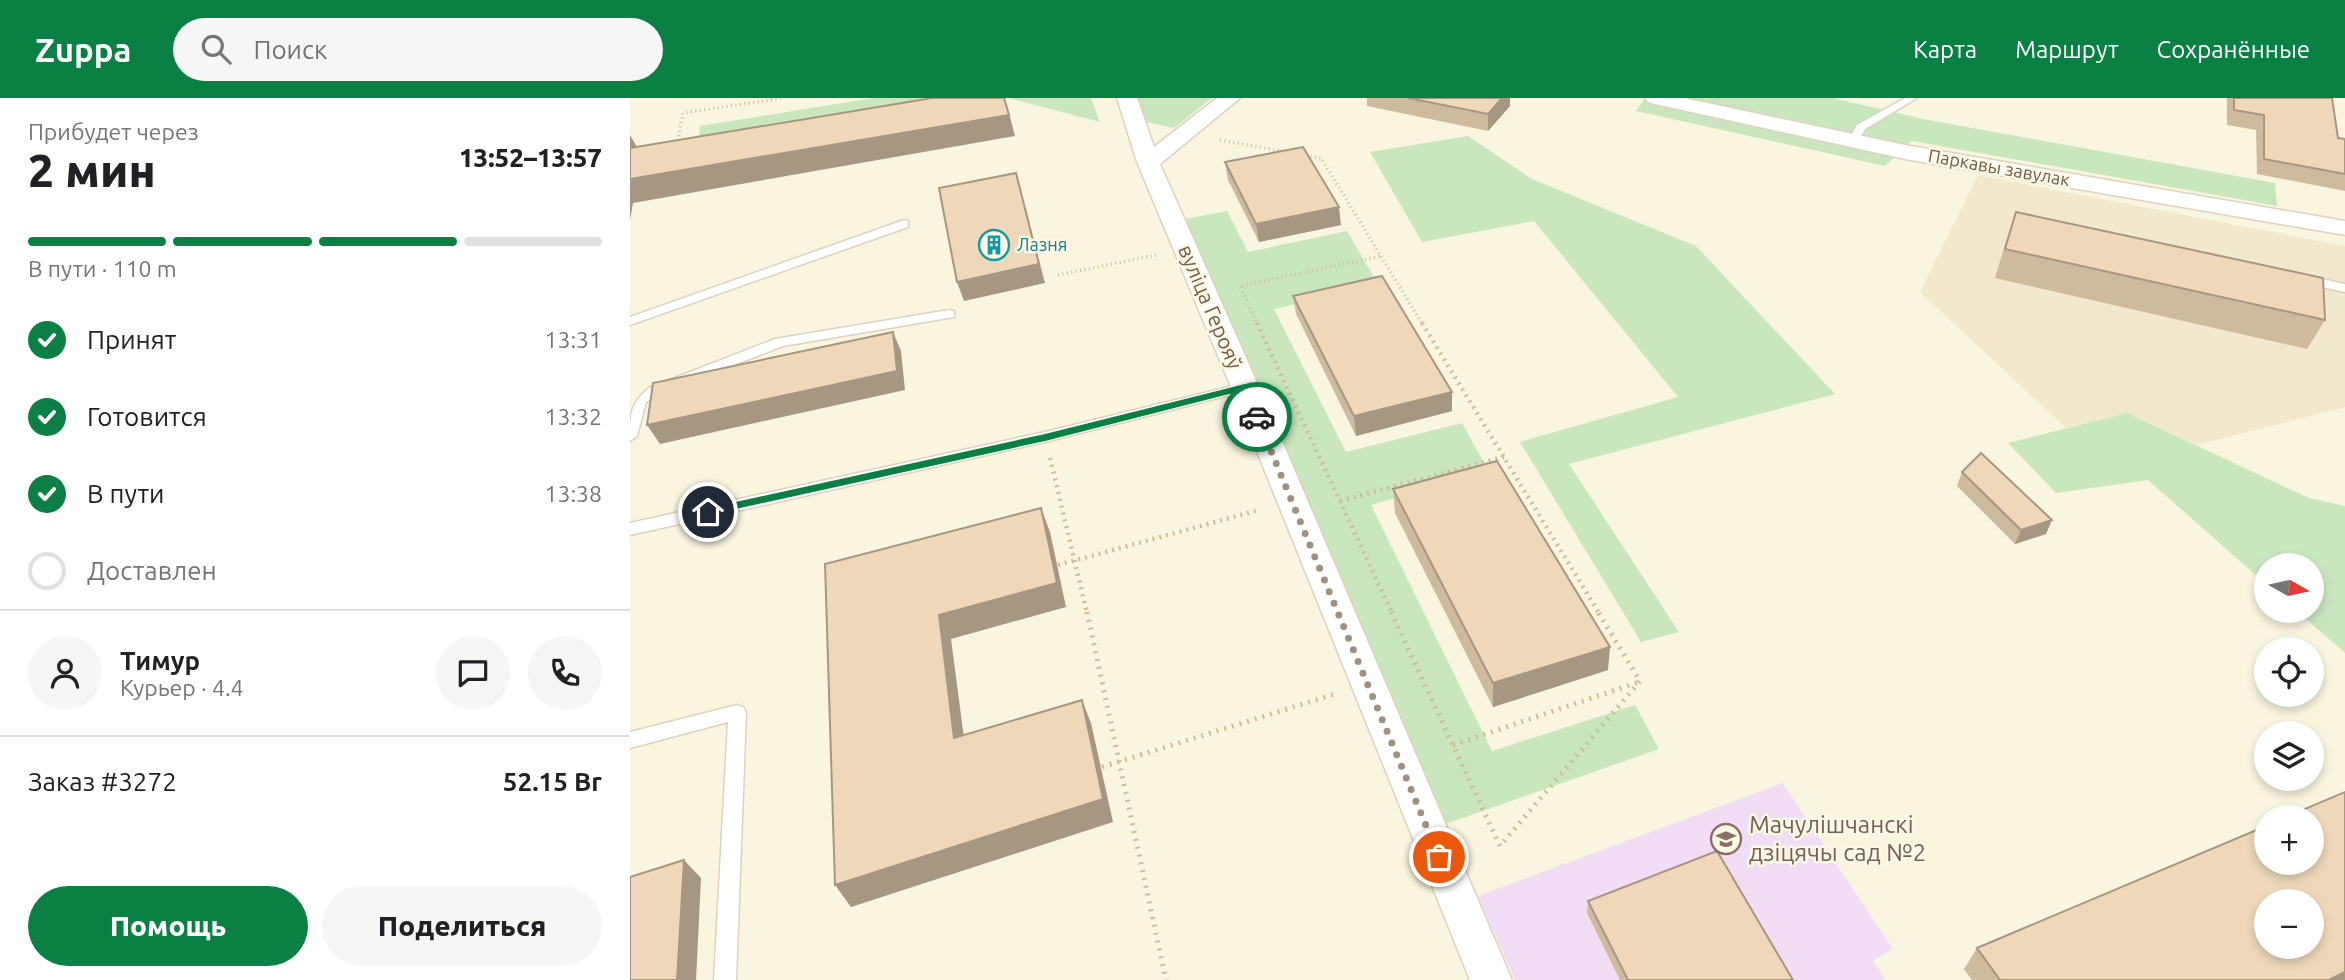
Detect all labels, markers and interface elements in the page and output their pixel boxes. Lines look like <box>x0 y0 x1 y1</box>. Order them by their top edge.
search box <box>173 18 663 81</box>
icon: search <box>197 30 235 68</box>
text: Zuppa <box>35 31 131 68</box>
text: Поиск <box>253 35 328 64</box>
text: Карта <box>1913 36 1977 63</box>
text: Маршрут <box>2015 36 2119 63</box>
text: Сохранённые <box>2157 36 2310 63</box>
text: Прибудет через <box>28 119 199 144</box>
text: 13:52–13:57 <box>459 143 602 172</box>
text: 2 мин <box>28 144 156 196</box>
street label: Паркавы завулак <box>1927 145 2072 189</box>
building icon: Лазня <box>977 228 1011 262</box>
place label: Лазня <box>1017 234 1068 254</box>
street label: вуліца Герояў <box>1174 241 1248 372</box>
text: В пути · 110 m <box>28 256 177 281</box>
icon: check <box>28 321 66 359</box>
text: Принят <box>87 325 176 354</box>
text: 13:31 <box>544 327 602 352</box>
courier <box>1222 382 1292 452</box>
icon: check <box>28 398 66 436</box>
icon: car <box>1238 398 1276 436</box>
text: Готовится <box>87 402 207 431</box>
text: 13:32 <box>544 404 602 429</box>
icon: check <box>28 475 66 513</box>
text: В пути <box>87 479 164 508</box>
text: 13:38 <box>544 481 602 506</box>
pin <box>678 482 738 542</box>
icon: home <box>689 493 727 531</box>
north arrow <box>2254 553 2324 623</box>
map controls <box>2254 553 2324 959</box>
text: Доставлен <box>87 556 217 585</box>
button: person <box>28 636 102 710</box>
button: chat <box>436 636 510 710</box>
button: phone <box>528 636 602 710</box>
button: locate <box>2254 637 2324 707</box>
text: Тимур <box>120 646 200 675</box>
text: Курьер · 4.4 <box>120 675 244 700</box>
button: layers <box>2254 721 2324 791</box>
text: Заказ #3272 <box>28 767 177 796</box>
text: 52.15 Br <box>503 767 602 796</box>
button: + <box>2254 805 2324 875</box>
place label: Мачулішчанскі дзіцячы сад №2 <box>1749 811 1926 866</box>
school or university icon: Мачулішчанскі дзіцячы сад №2 <box>1709 822 1743 856</box>
pin <box>1409 827 1469 887</box>
icon: bag <box>1420 838 1458 876</box>
button: Помощь <box>28 886 308 966</box>
button: Поделиться <box>322 886 602 966</box>
button: − <box>2254 889 2324 959</box>

